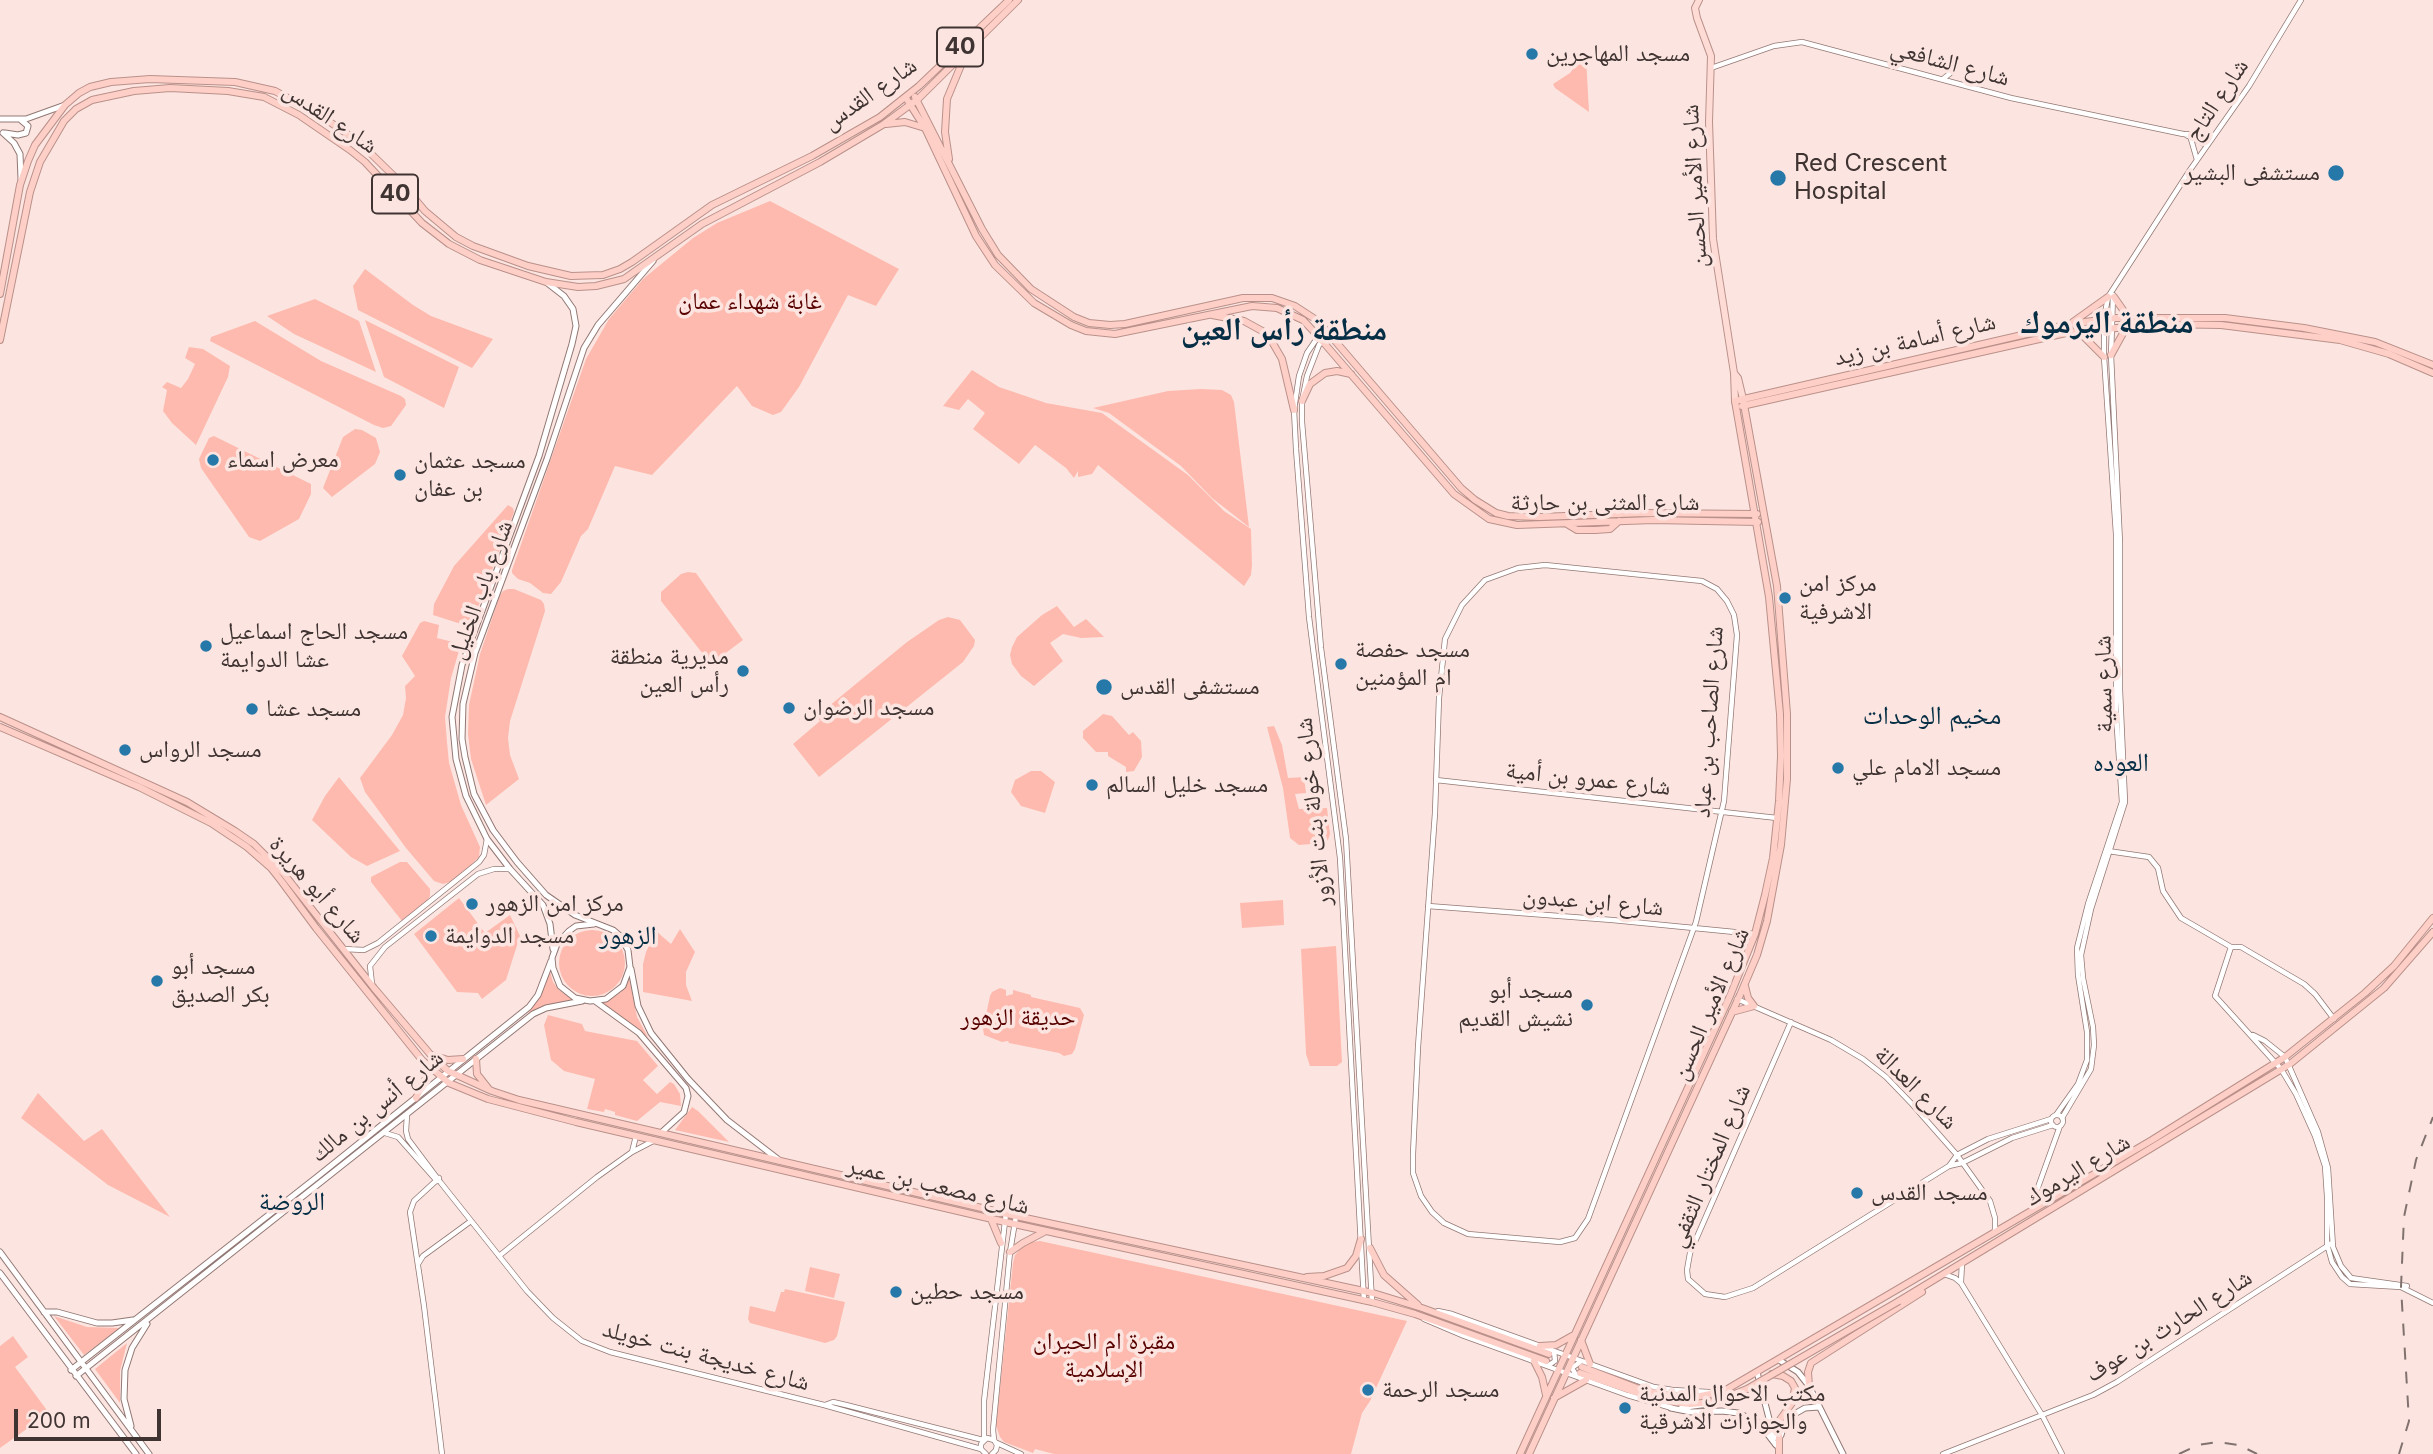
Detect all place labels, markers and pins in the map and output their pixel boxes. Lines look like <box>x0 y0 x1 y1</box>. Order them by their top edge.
place label: مسجد المهاجرين <box>1546 40 1690 68</box>
marker: مسجد المهاجرين <box>1524 46 1540 62</box>
place label: Red Crescent Hospital <box>1794 150 1947 206</box>
place label: مستشفى البشير <box>2184 159 2320 187</box>
marker: مستشفى البشير <box>2326 163 2346 183</box>
marker: Red Crescent Hospital <box>1768 168 1788 188</box>
place label: معرض اسماء <box>227 446 339 474</box>
place label: مسجد عثمان بن عفان <box>414 447 526 503</box>
marker: معرض اسماء <box>205 452 221 468</box>
marker: مسجد عثمان بن عفان <box>392 467 408 483</box>
place label: مركز امن الاشرفية <box>1799 570 1877 626</box>
marker: مركز امن الاشرفية <box>1777 590 1793 606</box>
place label: مسجد الحاج اسماعيل عشا الدوايمة <box>220 618 408 674</box>
place label: مسجد حفصة ام المؤمنين <box>1355 636 1470 692</box>
marker: مسجد الحاج اسماعيل عشا الدوايمة <box>198 638 214 654</box>
place label: مديرية منطقة رأس العين <box>610 643 729 699</box>
marker: مسجد حفصة ام المؤمنين <box>1333 656 1349 672</box>
marker: مديرية منطقة رأس العين <box>735 663 751 679</box>
place label: مستشفى القدس <box>1120 673 1260 701</box>
marker: مستشفى القدس <box>1094 677 1114 697</box>
place label: مسجد الرضوان <box>803 694 934 722</box>
place label: مسجد عشا <box>266 695 361 723</box>
marker: مسجد الرضوان <box>781 700 797 716</box>
marker: مسجد عشا <box>244 701 260 717</box>
place label: مسجد الرواس <box>139 736 262 764</box>
marker: مسجد الرواس <box>117 742 133 758</box>
place label: مسجد الامام علي <box>1852 754 2001 782</box>
marker: مسجد الامام علي <box>1830 760 1846 776</box>
place label: مسجد خليل السالم <box>1106 771 1268 799</box>
marker: مسجد خليل السالم <box>1084 777 1100 793</box>
place label: مركز امن الزهور <box>486 890 624 918</box>
marker: مركز امن الزهور <box>464 896 480 912</box>
place label: مسجد الدوايمة <box>445 922 574 950</box>
marker: مسجد الدوايمة <box>423 928 439 944</box>
place label: مسجد أبو بكر الصديق <box>171 953 270 1009</box>
marker: مسجد أبو بكر الصديق <box>149 973 165 989</box>
place label: مسجد أبو نشيش القديم <box>1458 977 1573 1033</box>
marker: مسجد أبو نشيش القديم <box>1579 997 1595 1013</box>
place label: مسجد القدس <box>1871 1179 1988 1207</box>
marker: مسجد القدس <box>1849 1185 1865 1201</box>
place label: مسجد حطين <box>910 1278 1024 1306</box>
marker: مسجد حطين <box>888 1284 904 1300</box>
place label: مسجد الرحمة <box>1382 1376 1499 1404</box>
place label: مكتب الاحوال المدنية والجوازات الاشرقية <box>1639 1380 1826 1436</box>
marker: مسجد الرحمة <box>1360 1382 1376 1398</box>
marker: مكتب الاحوال المدنية والجوازات الاشرقية <box>1617 1400 1633 1416</box>

